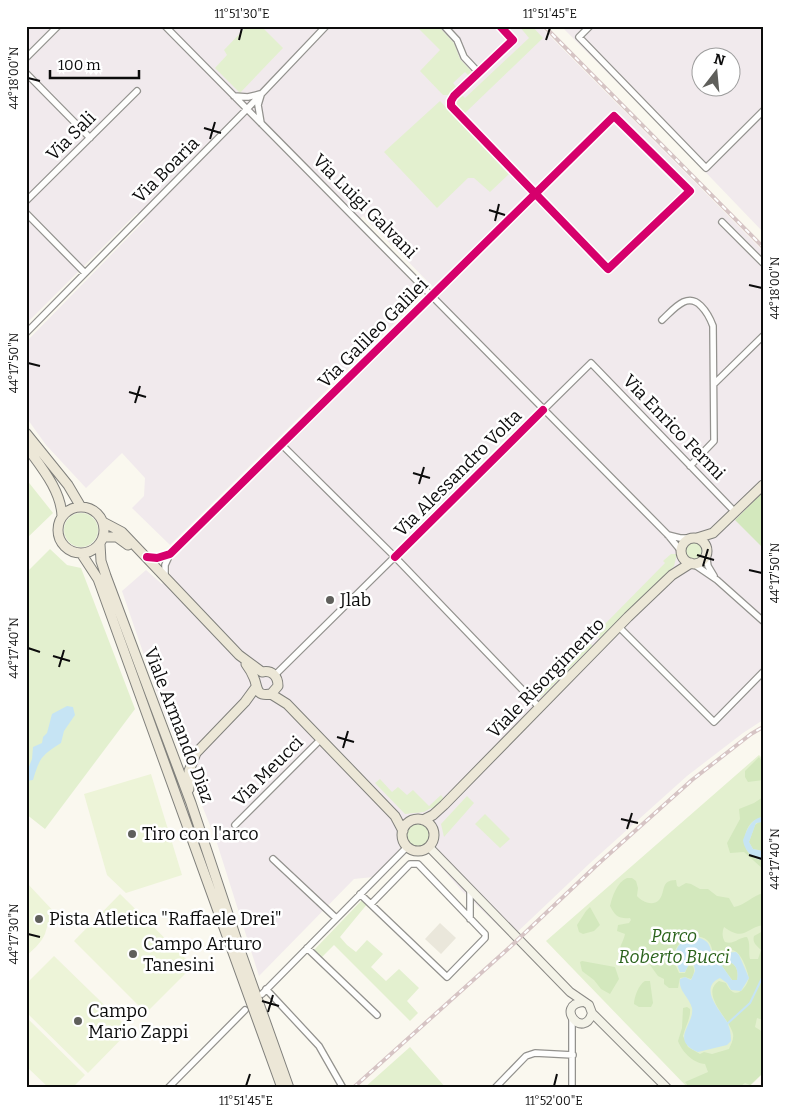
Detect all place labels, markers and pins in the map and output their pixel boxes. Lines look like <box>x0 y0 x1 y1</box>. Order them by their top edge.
place label: Jlab <box>339 589 371 611</box>
marker: Jlab <box>324 594 336 606</box>
place label: Tiro con l'arco <box>142 823 259 845</box>
marker: Tiro con l'arco <box>126 828 138 840</box>
place label: Pista Atletica "Raffaele Drei" <box>49 908 282 930</box>
marker: Pista Atletica "Raffaele Drei" <box>33 913 45 925</box>
place label: Campo Arturo Tanesini <box>143 933 262 976</box>
marker: Campo Arturo Tanesini <box>127 948 139 960</box>
place label: Campo Mario Zappi <box>88 1000 188 1043</box>
marker: Campo Mario Zappi <box>72 1015 84 1027</box>

